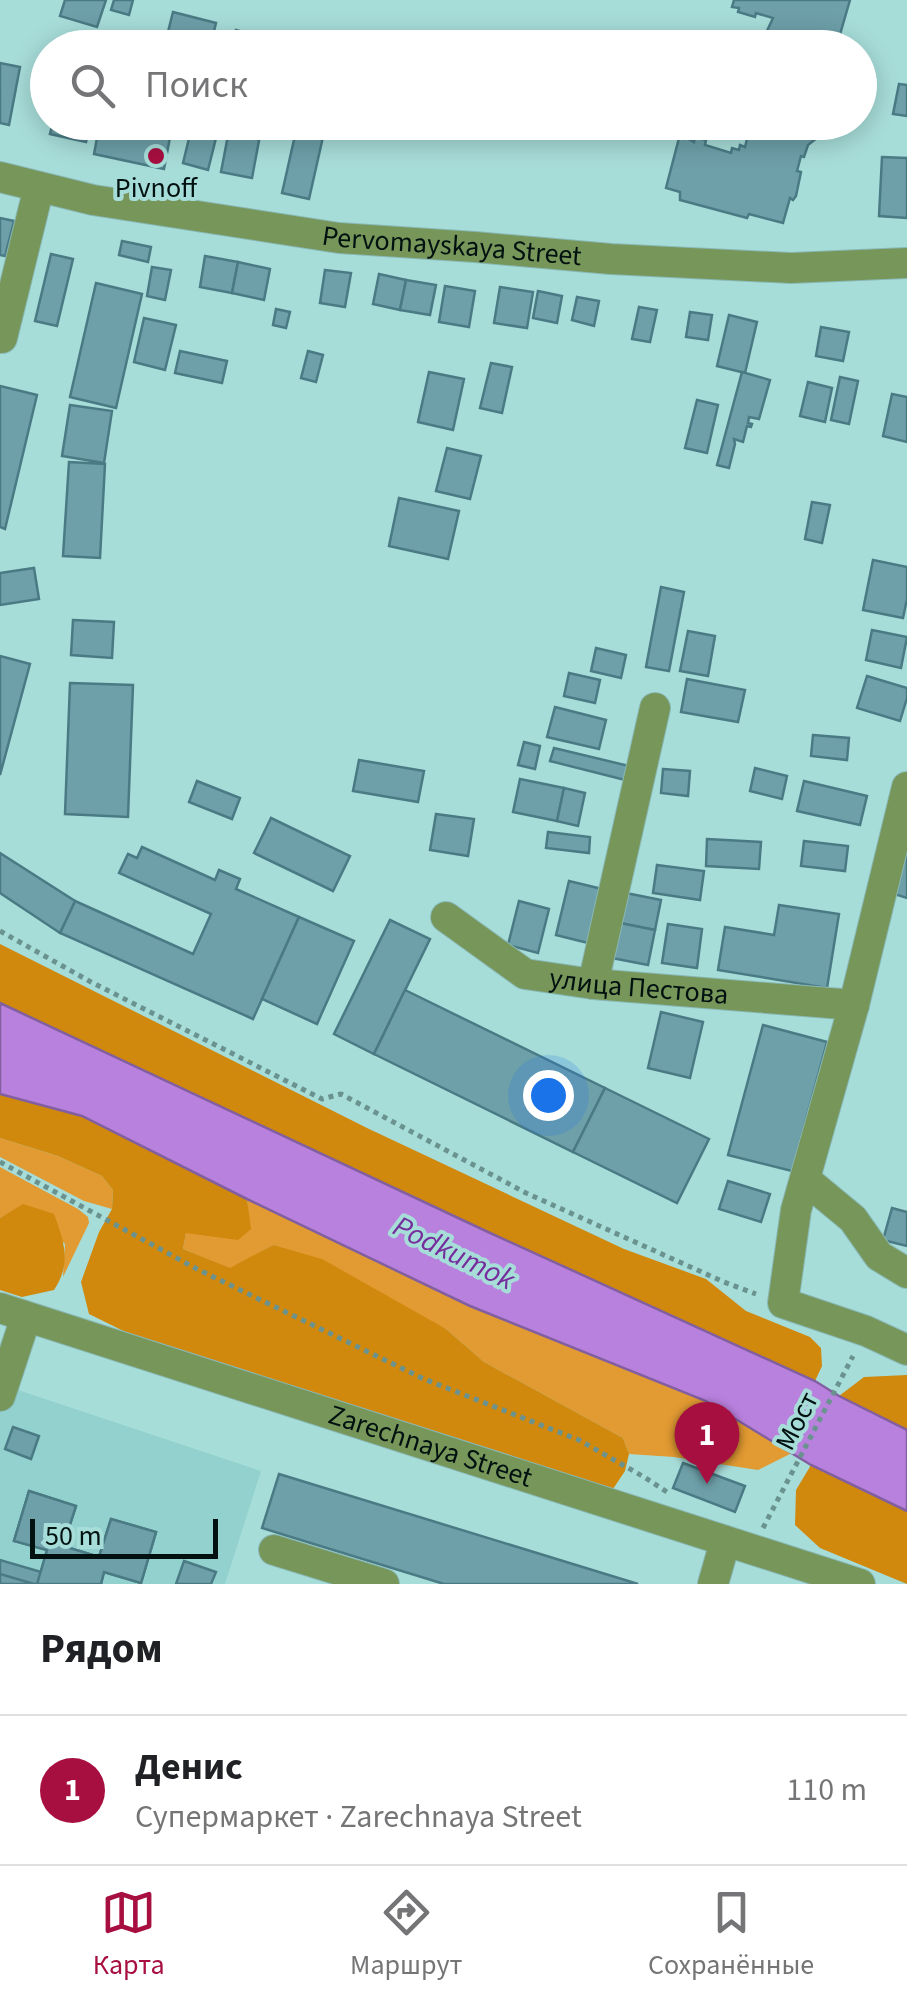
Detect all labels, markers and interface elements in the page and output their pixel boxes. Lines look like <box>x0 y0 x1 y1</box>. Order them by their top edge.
search box <box>30 30 877 140</box>
icon: search <box>65 58 120 113</box>
text: Поиск <box>145 58 248 112</box>
marker: Pivnoff <box>145 145 167 167</box>
place label: Pivnoff <box>115 168 198 208</box>
street label: Pervomayskaya Street <box>319 216 584 276</box>
street label: улица Пестова <box>547 958 730 1015</box>
your location <box>523 1070 574 1121</box>
water label: Podkumok <box>386 1205 523 1301</box>
street label: Мост <box>765 1385 829 1457</box>
street label: Zarechnaya Street <box>323 1395 538 1498</box>
pin: 1 <box>674 1402 740 1484</box>
scale bar <box>30 1514 218 1558</box>
text: 50 m <box>45 1516 102 1556</box>
text: Рядом <box>40 1619 163 1679</box>
text: Денис <box>135 1740 243 1794</box>
text: 1 <box>64 1767 81 1813</box>
text: 110 m <box>786 1767 867 1813</box>
text: Супермаркет · Zarechnaya Street <box>135 1794 582 1840</box>
tab: Карта <box>93 1885 165 1985</box>
tab: Маршрут <box>350 1885 462 1985</box>
tab: Сохранённые <box>648 1885 814 1985</box>

